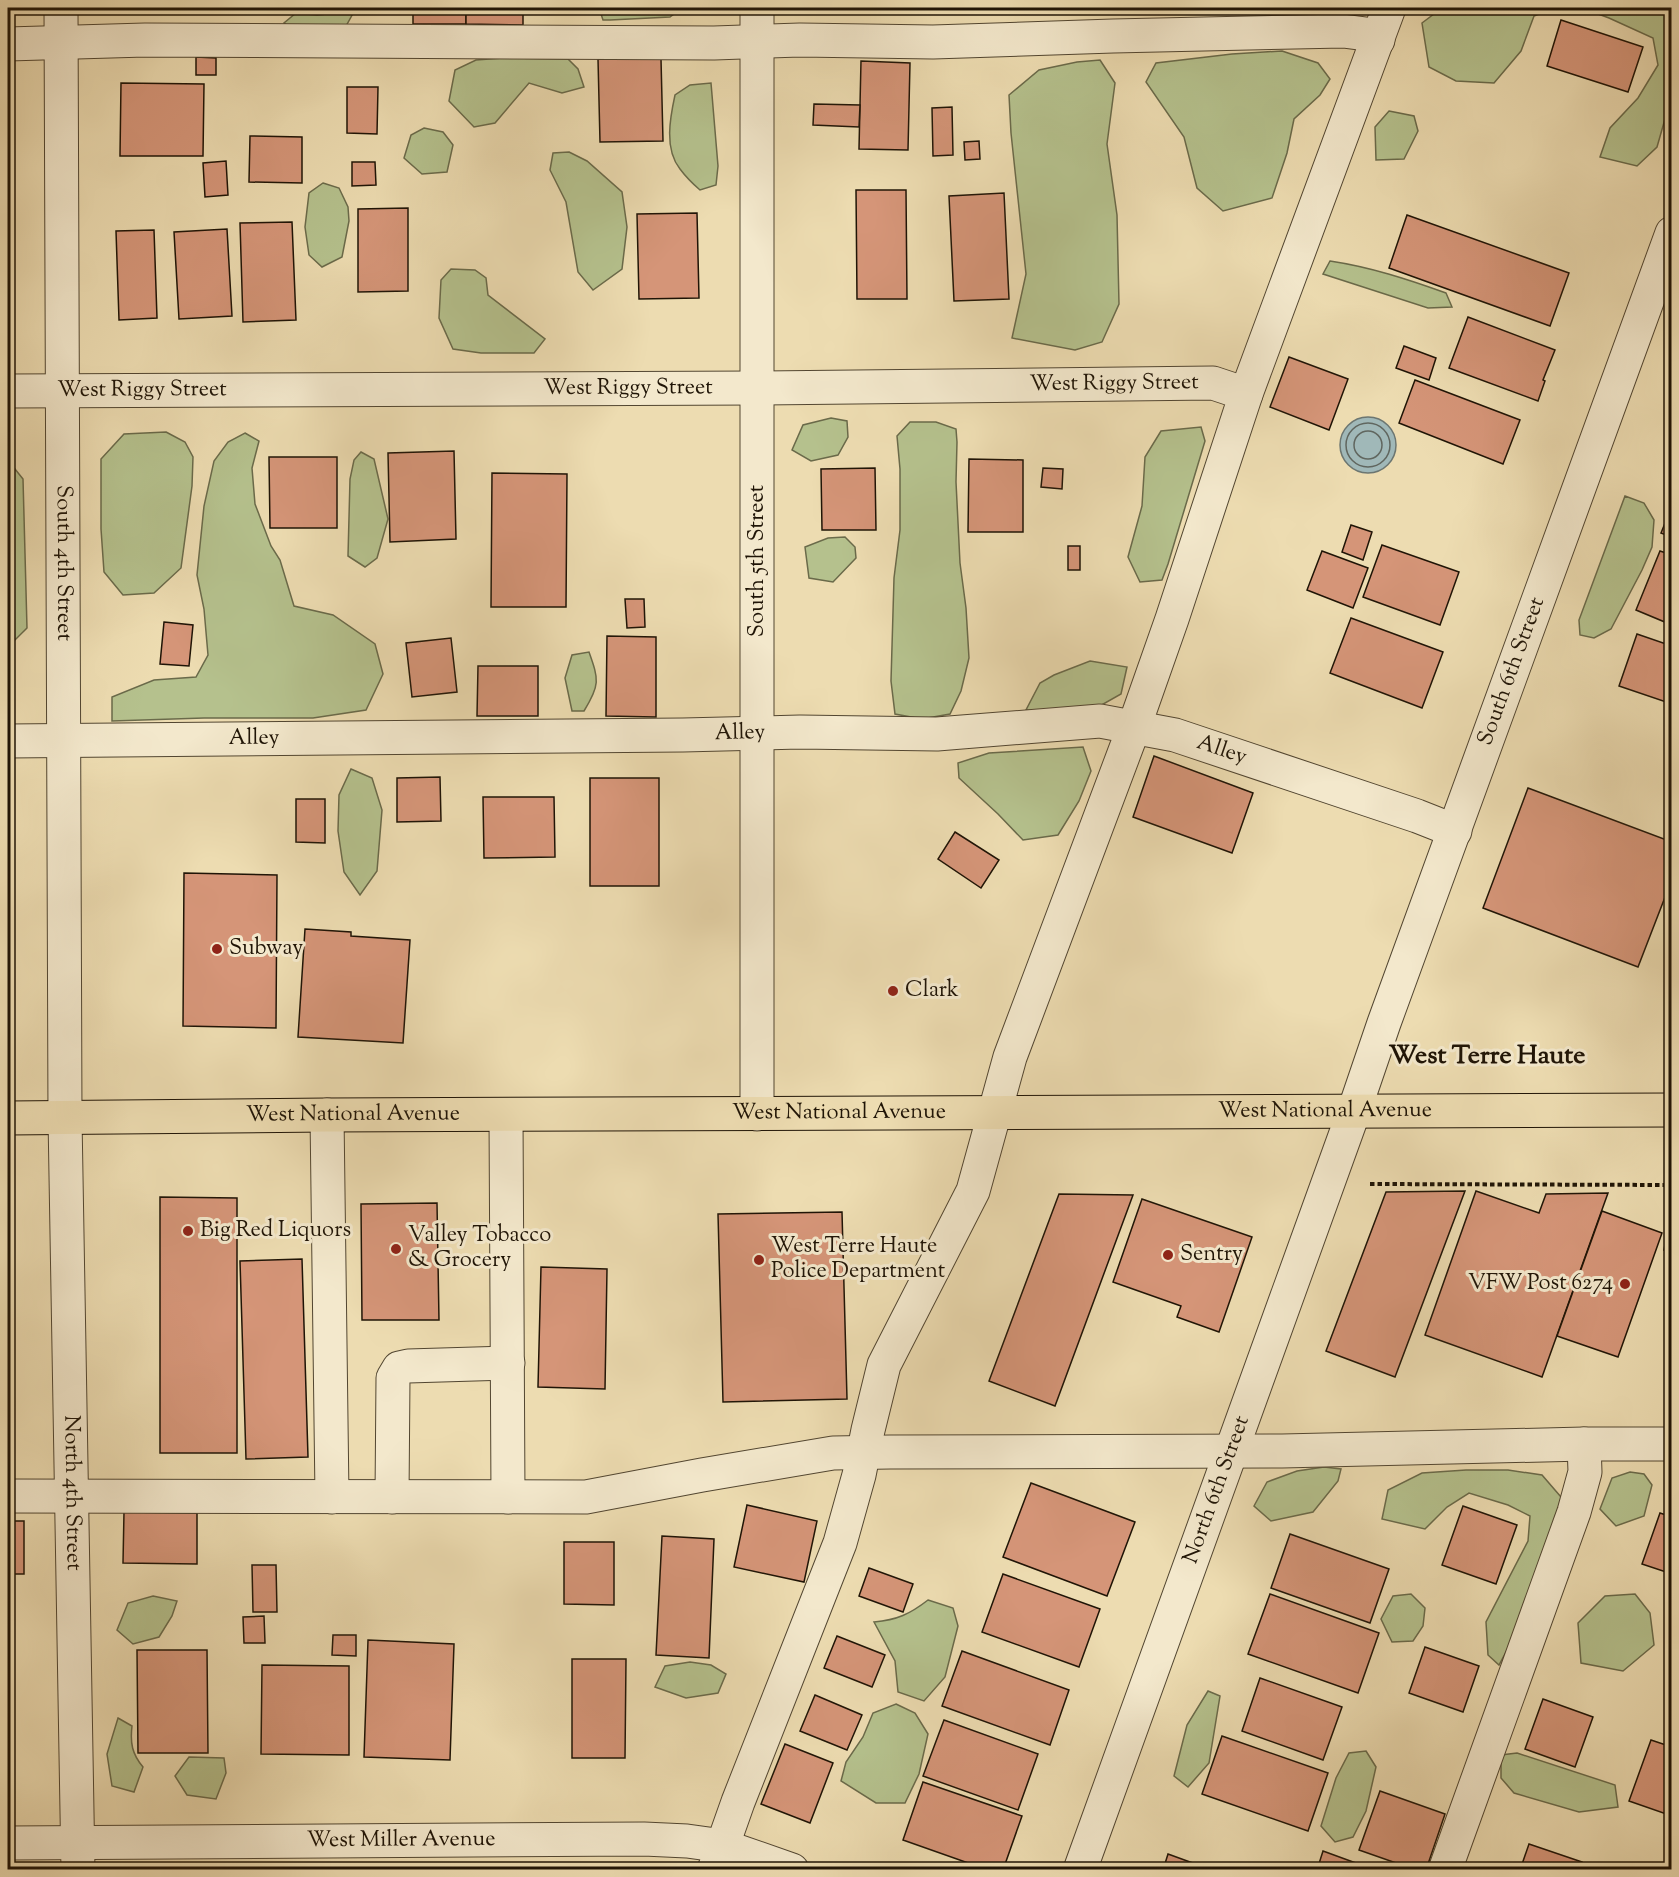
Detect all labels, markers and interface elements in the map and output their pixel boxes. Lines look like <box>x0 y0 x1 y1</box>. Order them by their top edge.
street label: West Riggy Street <box>1029 367 1199 401</box>
street label: West Riggy Street <box>543 372 713 405</box>
street label: West Riggy Street <box>57 374 227 407</box>
street label: South 5th Street <box>742 484 774 637</box>
street label: South 4th Street <box>47 485 79 641</box>
street label: South 6th Street <box>1470 592 1554 750</box>
street label: Alley <box>714 717 766 750</box>
street label: Alley <box>228 723 280 755</box>
street label: Alley <box>1192 727 1251 774</box>
place label: Subway <box>229 933 303 965</box>
marker: Subway <box>210 942 224 956</box>
place label: Clark <box>905 975 959 1007</box>
marker: Clark <box>886 984 900 998</box>
district label: West Terre Haute <box>1389 1038 1585 1075</box>
street label: West National Avenue <box>1218 1095 1432 1128</box>
street label: West National Avenue <box>732 1097 946 1129</box>
street label: West National Avenue <box>246 1099 460 1132</box>
place label: Big Red Liquors <box>200 1215 351 1247</box>
place label: Valley Tobacco & Grocery <box>408 1220 551 1277</box>
marker: Big Red Liquors <box>181 1224 195 1238</box>
place label: West Terre Haute Police Department <box>771 1231 946 1288</box>
place label: Sentry <box>1180 1239 1243 1271</box>
marker: Valley Tobacco & Grocery <box>389 1242 403 1256</box>
marker: Sentry <box>1161 1248 1175 1262</box>
marker: West Terre Haute Police Department <box>752 1253 766 1267</box>
place label: VFW Post 6274 <box>1468 1268 1613 1300</box>
marker: VFW Post 6274 <box>1618 1277 1632 1291</box>
street label: North 6th Street <box>1176 1411 1259 1569</box>
street label: North 4th Street <box>54 1415 89 1571</box>
street label: West Miller Avenue <box>307 1824 495 1857</box>

